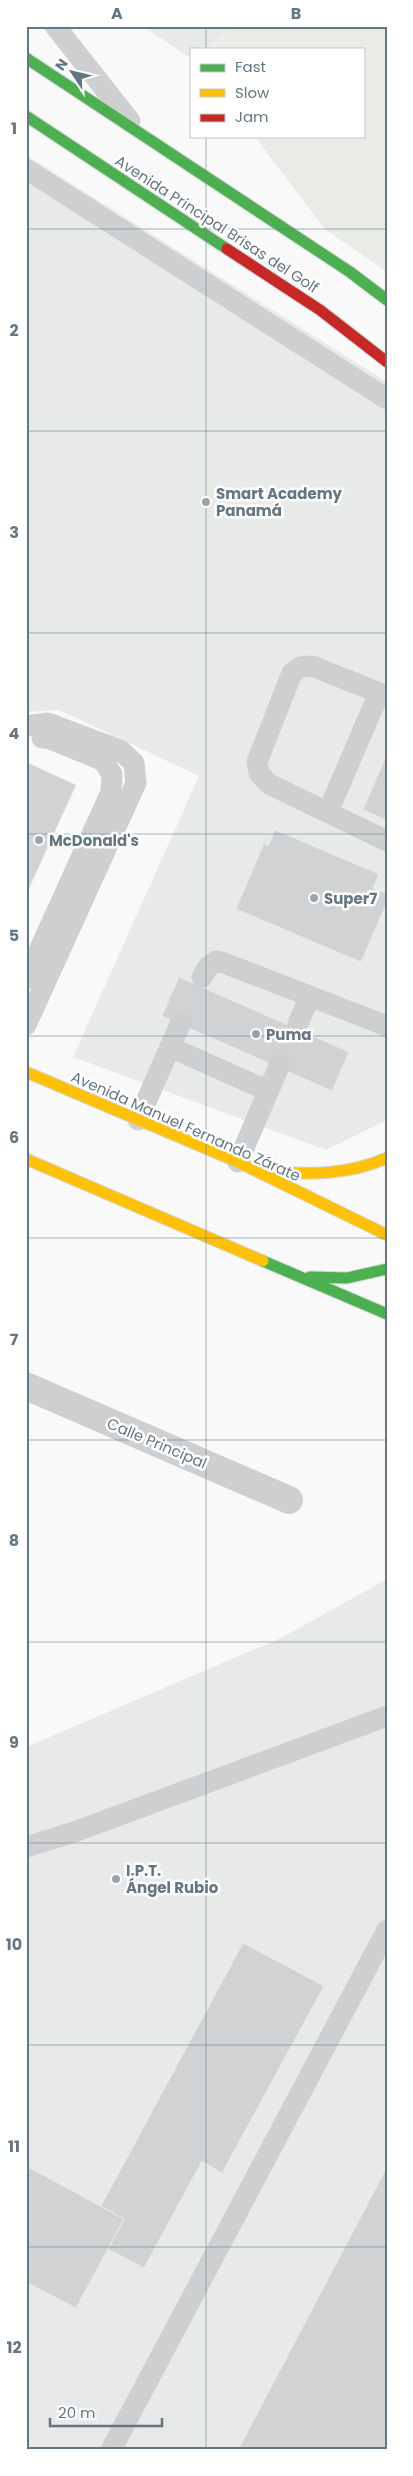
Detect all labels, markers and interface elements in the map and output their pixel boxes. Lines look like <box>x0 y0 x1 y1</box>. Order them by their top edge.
text: A <box>111 2 123 25</box>
text: B <box>291 2 301 25</box>
north arrow <box>48 48 98 98</box>
legend <box>190 48 366 138</box>
text: N <box>50 54 73 75</box>
text: Fast <box>235 56 266 77</box>
text: Slow <box>235 82 270 103</box>
text: Jam <box>235 106 269 127</box>
text: 1 <box>11 117 17 140</box>
street label: Avenida Principal Brisas del Golf <box>111 150 323 298</box>
text: 2 <box>9 319 19 342</box>
place label: Smart Academy Panamá <box>216 483 343 521</box>
marker: Smart Academy Panamá <box>200 496 212 508</box>
text: 3 <box>9 521 19 544</box>
text: 4 <box>9 722 20 745</box>
place label: McDonald's <box>49 830 139 851</box>
marker: McDonald's <box>33 834 45 846</box>
place label: Super7 <box>324 888 377 909</box>
marker: Super7 <box>308 892 320 904</box>
text: 5 <box>9 924 19 947</box>
place label: Puma <box>266 1024 312 1045</box>
marker: Puma <box>250 1028 262 1040</box>
street label: Avenida Manuel Fernando Zárate <box>68 1066 304 1186</box>
text: 6 <box>9 1126 19 1149</box>
text: 7 <box>10 1328 19 1351</box>
street label: Calle Principal <box>104 1412 210 1474</box>
text: 8 <box>9 1529 19 1552</box>
text: 9 <box>9 1731 19 1754</box>
place label: I.P.T. Ángel Rubio <box>126 1860 219 1898</box>
marker: I.P.T. Ángel Rubio <box>110 1873 122 1885</box>
text: 10 <box>6 1933 22 1956</box>
text: 11 <box>8 2135 20 2158</box>
text: 12 <box>6 2336 22 2359</box>
scale bar <box>50 2396 162 2428</box>
text: 20 m <box>58 2402 96 2423</box>

